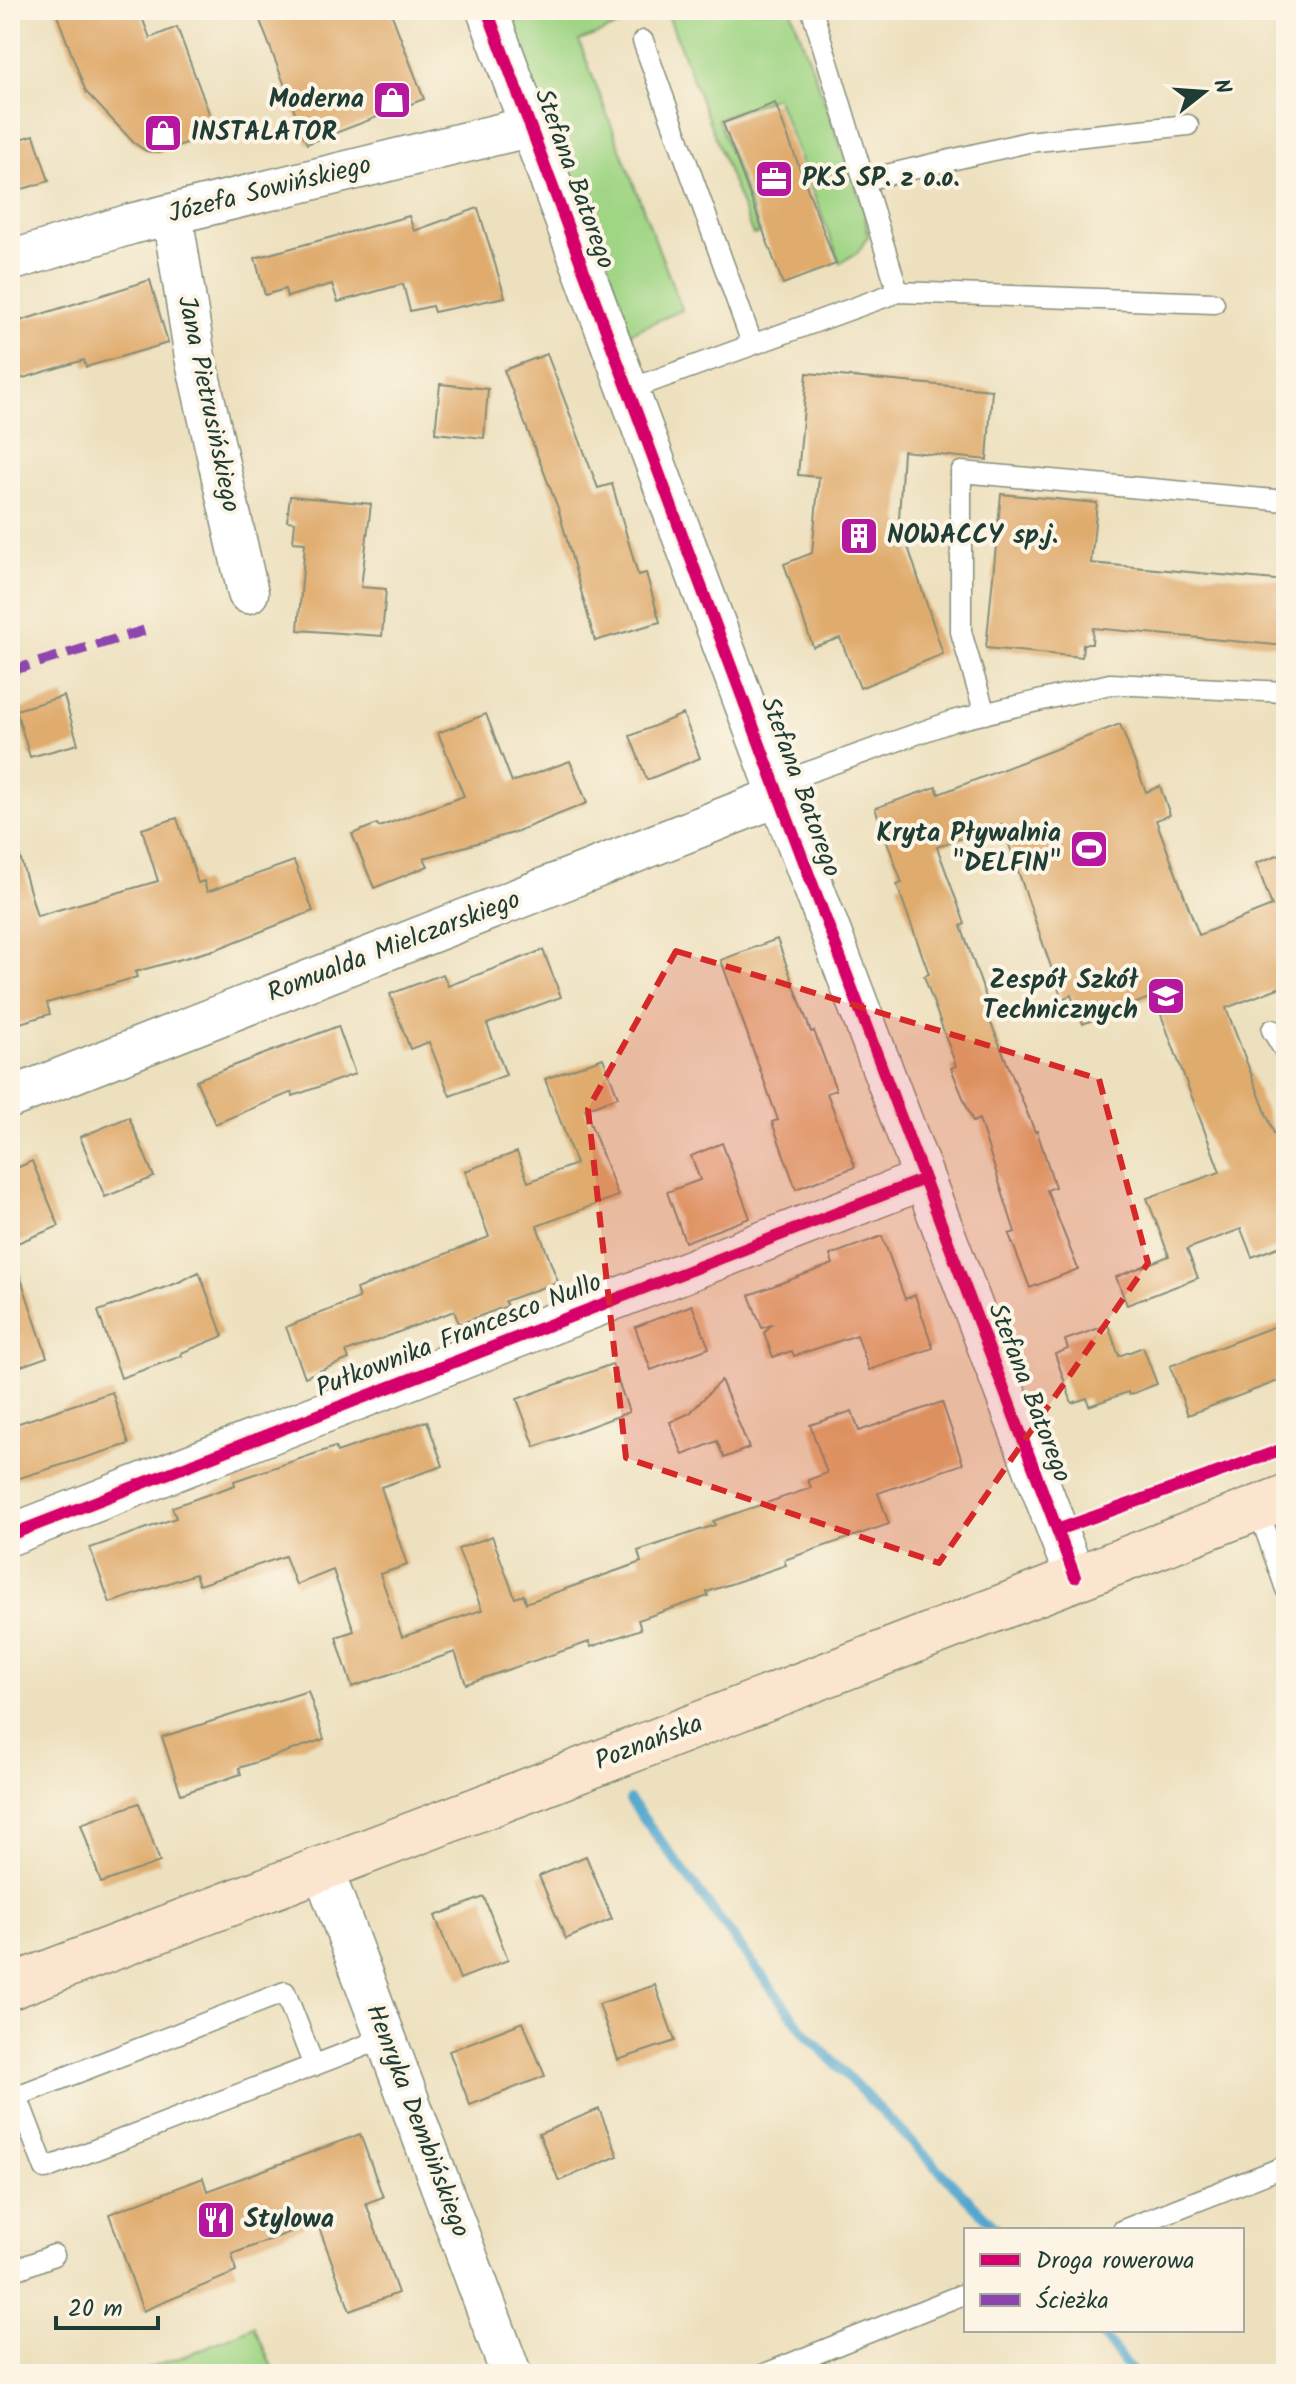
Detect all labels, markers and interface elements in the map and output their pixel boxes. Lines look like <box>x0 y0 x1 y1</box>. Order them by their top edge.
north arrow <box>1164 52 1244 132</box>
text: N <box>1202 75 1240 99</box>
place label: Moderna <box>269 79 364 121</box>
shop icon: Moderna <box>371 79 413 121</box>
street label: Stefana Batorego <box>522 83 626 275</box>
shop icon: INSTALATOR <box>142 112 184 154</box>
place label: INSTALATOR <box>191 112 337 154</box>
street label: Józefa Sowińskiego <box>164 144 376 236</box>
office icon: PKS SP. z o.o. <box>753 158 795 200</box>
place label: PKS SP. z o.o. <box>802 158 960 200</box>
street label: Jana Pietrusińskiego <box>165 292 251 516</box>
building icon: NOWACCY sp.j. <box>838 515 880 557</box>
place label: NOWACCY sp.j. <box>887 515 1058 557</box>
street label: Stefana Batorego <box>748 691 852 883</box>
place label: Kryta Pływalnia "DELFIN" <box>877 813 1061 885</box>
sports icon: Kryta Pływalnia "DELFIN" <box>1068 828 1110 870</box>
street label: Romualda Mielczarskiego <box>261 879 527 1015</box>
place label: Zespół Szkół Technicznych <box>982 960 1139 1032</box>
school or university icon: Zespół Szkół Technicznych <box>1145 975 1187 1017</box>
street label: Pułkownika Francesco Nullo <box>310 1262 608 1410</box>
street label: Stefana Batorego <box>976 1297 1082 1489</box>
street label: Poznańska <box>589 1703 709 1783</box>
street label: Henryka Dembińskiego <box>353 1998 481 2244</box>
restaurant icon: Stylowa <box>195 2199 237 2241</box>
place label: Stylowa <box>244 2199 334 2241</box>
legend <box>964 2228 1244 2332</box>
text: Droga rowerowa <box>1036 2242 1195 2281</box>
scale bar <box>56 2280 158 2330</box>
text: Ścieżka <box>1036 2282 1109 2321</box>
text: 20 m <box>68 2290 123 2329</box>

